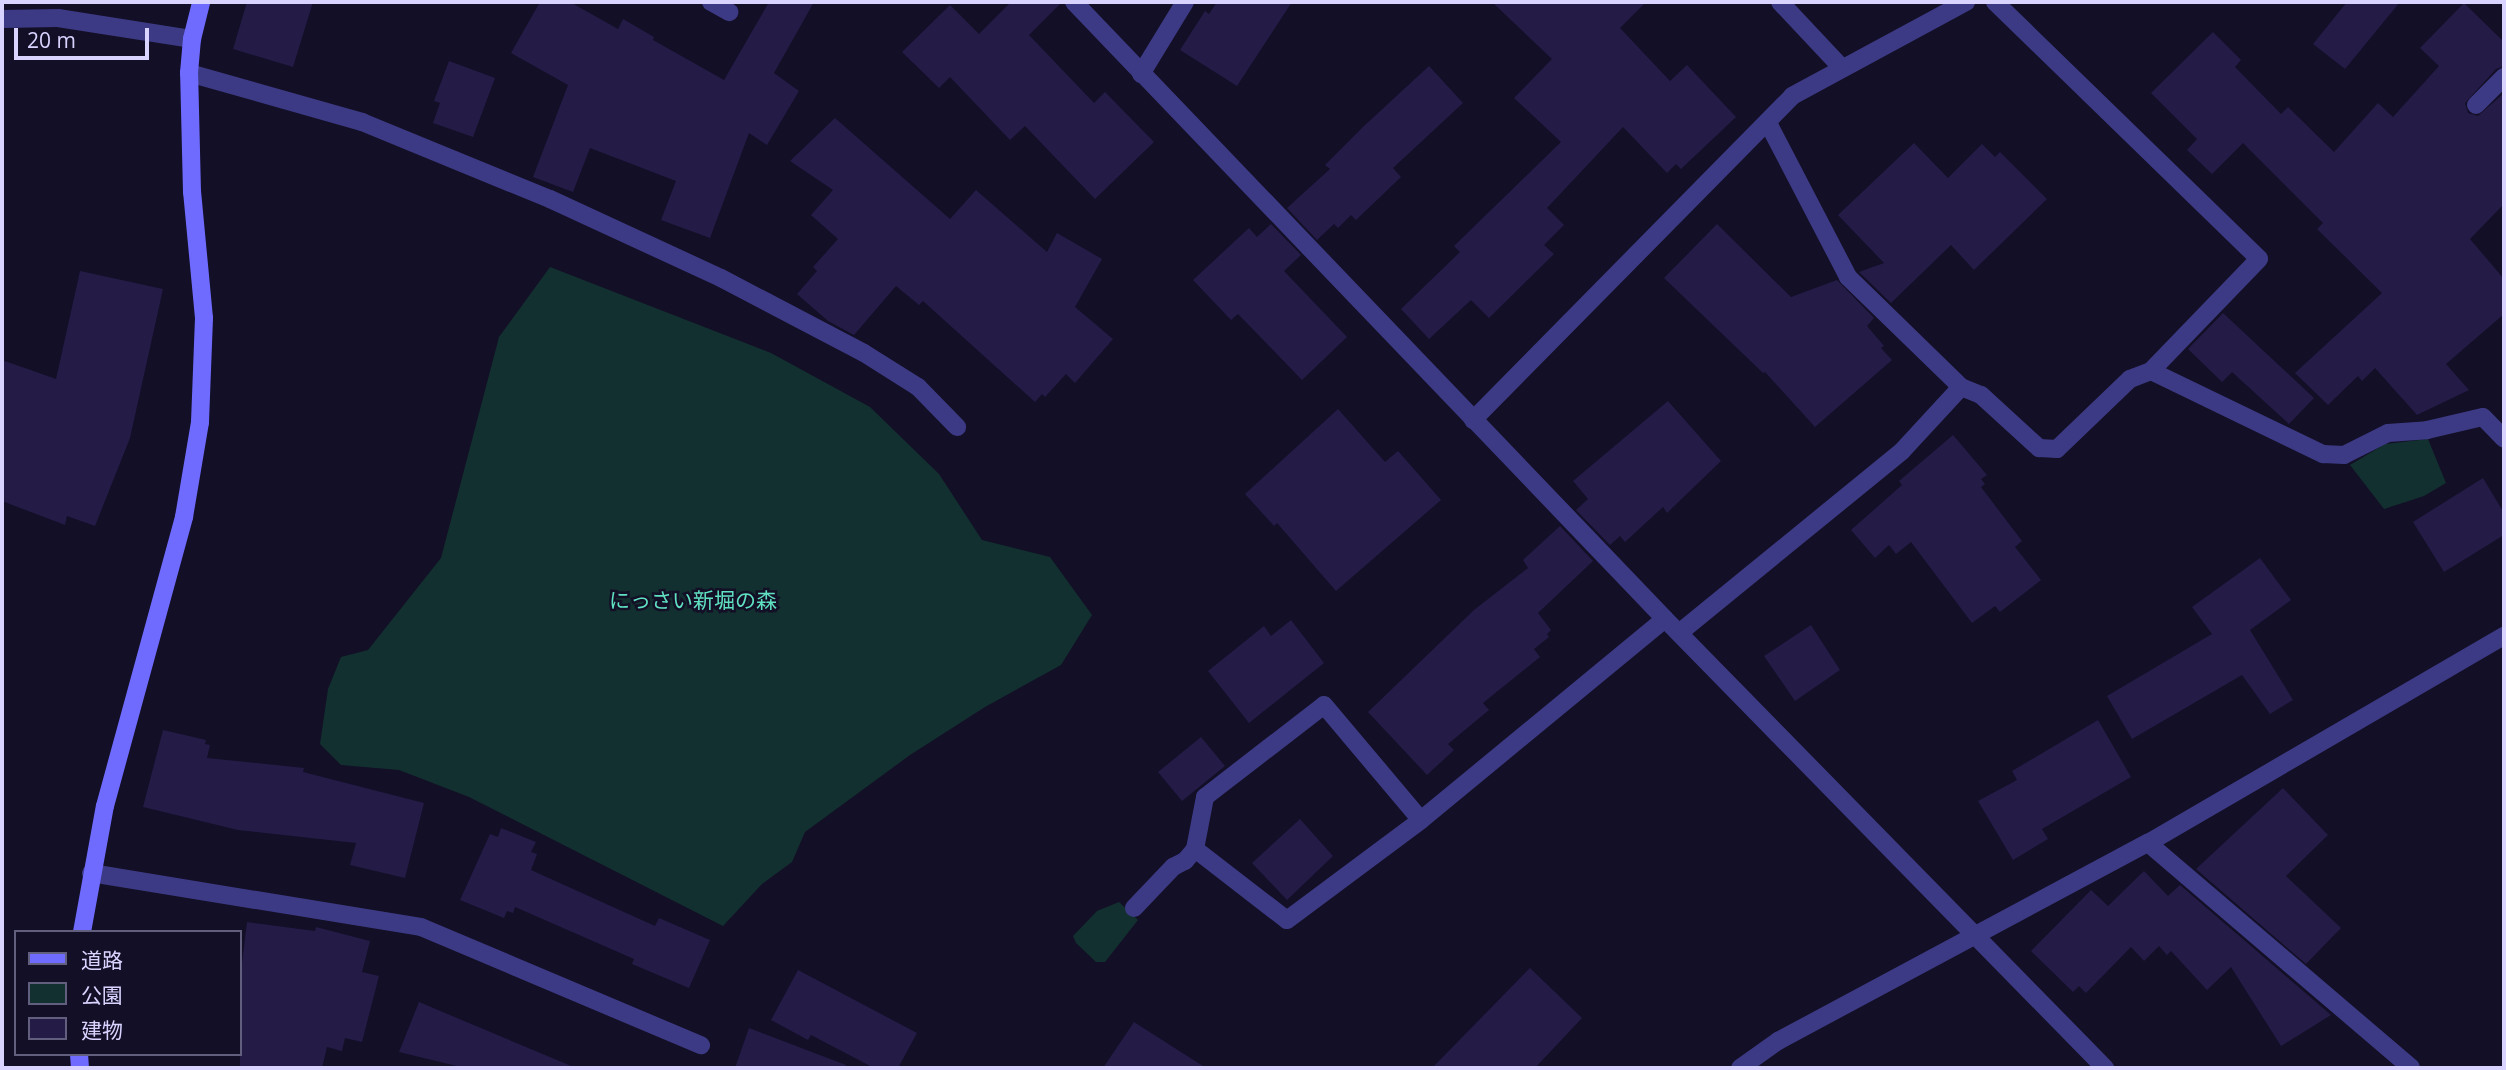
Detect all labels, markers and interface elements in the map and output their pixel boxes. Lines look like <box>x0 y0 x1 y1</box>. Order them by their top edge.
scale bar <box>18 14 152 58</box>
text: 20 m <box>27 26 76 54</box>
park label: にっさい新堀の森 <box>609 587 777 613</box>
legend <box>14 930 242 1056</box>
text: 道路 <box>81 946 123 974</box>
text: 公園 <box>81 981 123 1009</box>
text: 建物 <box>81 1016 123 1044</box>

